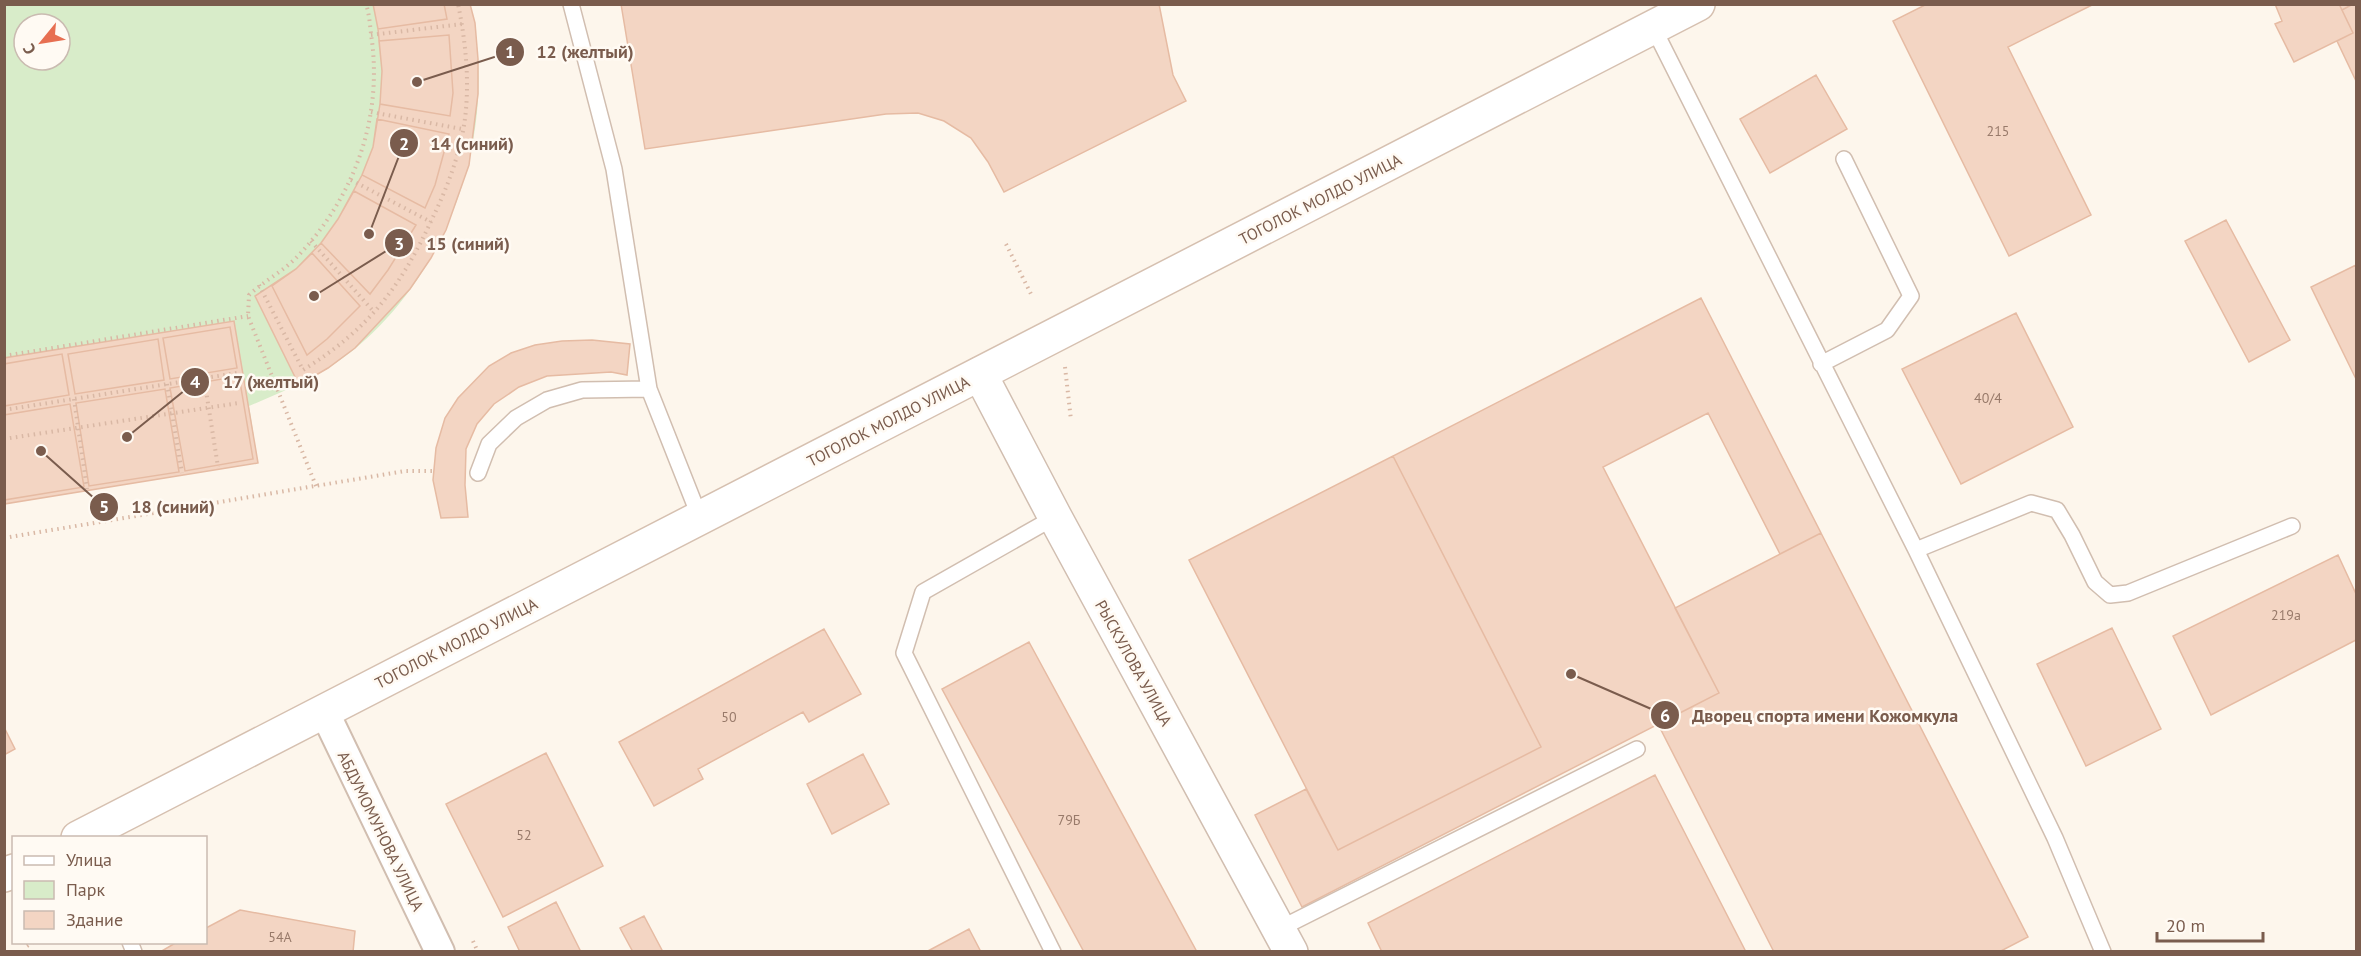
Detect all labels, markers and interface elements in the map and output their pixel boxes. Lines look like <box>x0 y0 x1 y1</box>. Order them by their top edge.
north arrow <box>12 12 72 72</box>
callout: 12 (желтый) <box>495 34 646 70</box>
text: 1 <box>505 40 515 63</box>
text: 12 (желтый) <box>536 40 634 63</box>
text: С <box>18 41 40 58</box>
house number: 215 <box>1987 122 2009 140</box>
callout: 14 (синий) <box>389 125 526 161</box>
text: 2 <box>399 132 409 155</box>
text: 14 (синий) <box>430 132 514 155</box>
street label: ТОГОЛОК МОЛДО УЛИЦА <box>1235 149 1405 249</box>
callout: 15 (синий) <box>384 225 522 261</box>
text: 3 <box>394 232 404 255</box>
text: 15 (синий) <box>426 232 510 255</box>
callout: 17 (желтый) <box>180 364 331 400</box>
text: 4 <box>190 370 200 393</box>
text: 17 (желтый) <box>223 370 319 393</box>
street label: ТОГОЛОК МОЛДО УЛИЦА <box>803 371 973 471</box>
house number: 40/4 <box>1974 389 2002 407</box>
callout: 18 (синий) <box>89 489 227 525</box>
text: 5 <box>99 495 109 518</box>
text: 18 (синий) <box>131 495 215 518</box>
street label: ТОГОЛОК МОЛДО УЛИЦА <box>371 593 541 693</box>
street label: РЫСКУЛОВА УЛИЦА <box>1091 597 1177 730</box>
house number: 219а <box>2271 606 2301 624</box>
callout: Дворец спорта имени Кожомкула <box>1650 697 1970 733</box>
text: 6 <box>1660 704 1670 727</box>
text: Дворец спорта имени Кожомкула <box>1692 704 1958 727</box>
house number: 50 <box>721 708 737 726</box>
street label: АБДУМОМУНОВА УЛИЦА <box>334 748 429 915</box>
house number: 79Б <box>1058 811 1081 829</box>
house number: 52 <box>516 826 532 844</box>
legend <box>12 836 207 944</box>
text: Улица <box>66 848 112 871</box>
text: Парк <box>66 878 106 901</box>
scale bar <box>2157 905 2264 943</box>
text: Здание <box>66 908 123 931</box>
text: 20 m <box>2166 914 2205 937</box>
house number: 54А <box>268 928 293 946</box>

